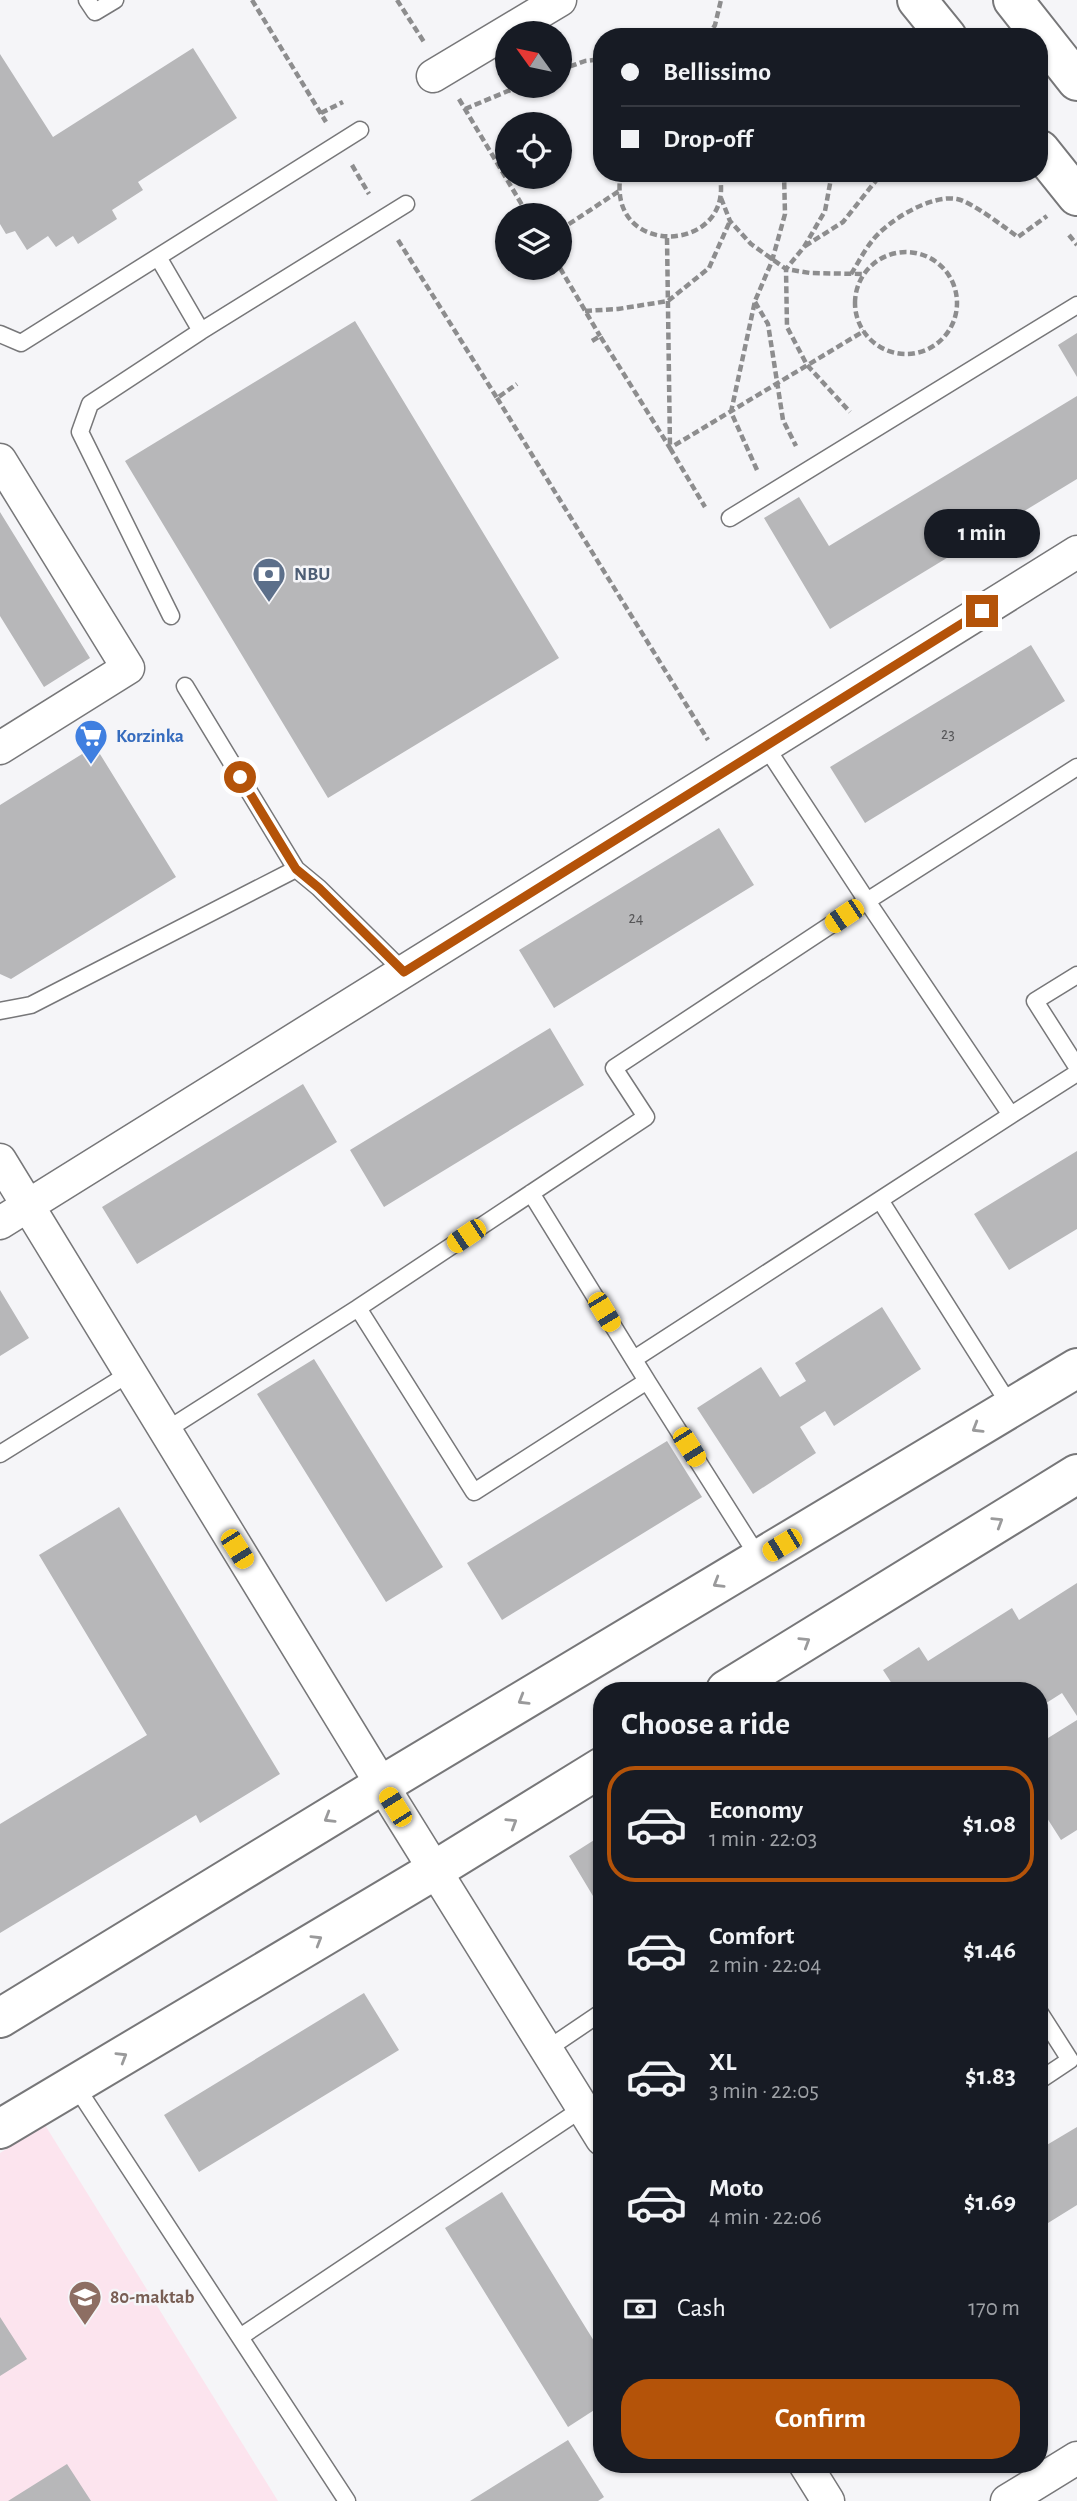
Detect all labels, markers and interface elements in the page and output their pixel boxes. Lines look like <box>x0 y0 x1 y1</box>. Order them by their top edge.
north arrow <box>495 21 572 98</box>
map controls <box>495 21 572 280</box>
text: Bellissimo <box>663 59 771 85</box>
button: locate <box>495 112 572 189</box>
text: Drop-off <box>663 126 752 152</box>
button: layers <box>495 203 572 280</box>
callout: 1 min <box>924 510 1040 558</box>
text: 1 min <box>958 522 1006 545</box>
bank icon: NBU <box>250 555 288 604</box>
place label: NBU <box>294 565 330 584</box>
route end <box>966 595 998 627</box>
supermarket icon: Korzinka <box>72 717 110 766</box>
house number: 23 <box>941 726 955 742</box>
place label: Korzinka <box>116 727 184 746</box>
route start <box>224 761 256 793</box>
car <box>821 896 868 936</box>
house number: 24 <box>629 910 644 926</box>
car <box>443 1216 490 1256</box>
car <box>585 1289 624 1335</box>
one-way arrow <box>971 1420 984 1433</box>
car <box>669 1424 710 1470</box>
one-way arrow <box>991 1518 1004 1531</box>
car <box>759 1525 806 1565</box>
car <box>217 1526 258 1572</box>
one-way arrow <box>713 1575 726 1588</box>
one-way arrow <box>797 1637 810 1650</box>
one-way arrow <box>518 1692 531 1705</box>
text: Choose a ride <box>621 1708 790 1740</box>
car <box>375 1784 416 1830</box>
icon: car <box>625 1793 688 1856</box>
text: Economy <box>709 1797 803 1823</box>
one-way arrow <box>323 1809 336 1822</box>
text: $1.08 <box>963 1811 1016 1837</box>
one-way arrow <box>504 1818 517 1831</box>
text: 1 min · 22:03 <box>709 1828 817 1851</box>
icon: car <box>625 1919 688 1982</box>
text: Comfort <box>709 1923 794 1949</box>
one-way arrow <box>310 1936 323 1949</box>
text: $1.46 <box>963 1937 1016 1963</box>
text: 2 min · 22:04 <box>709 1954 821 1977</box>
icon: car <box>625 2045 688 2108</box>
text: XL <box>709 2049 736 2075</box>
one-way arrow <box>114 2052 127 2065</box>
text: $1.83 <box>965 2063 1016 2089</box>
text: 3 min · 22:05 <box>709 2080 819 2103</box>
icon: car <box>625 2171 688 2234</box>
text: Moto <box>709 2175 764 2201</box>
text: $1.69 <box>964 2189 1016 2215</box>
text: 4 min · 22:06 <box>709 2206 822 2229</box>
school or university icon: 80-maktab <box>66 2278 104 2327</box>
place label: 80-maktab <box>110 2288 194 2307</box>
icon: cash <box>621 2290 659 2328</box>
text: Cash <box>677 2295 726 2321</box>
text: 170 m <box>968 2297 1020 2320</box>
button: Confirm <box>621 2379 1020 2459</box>

